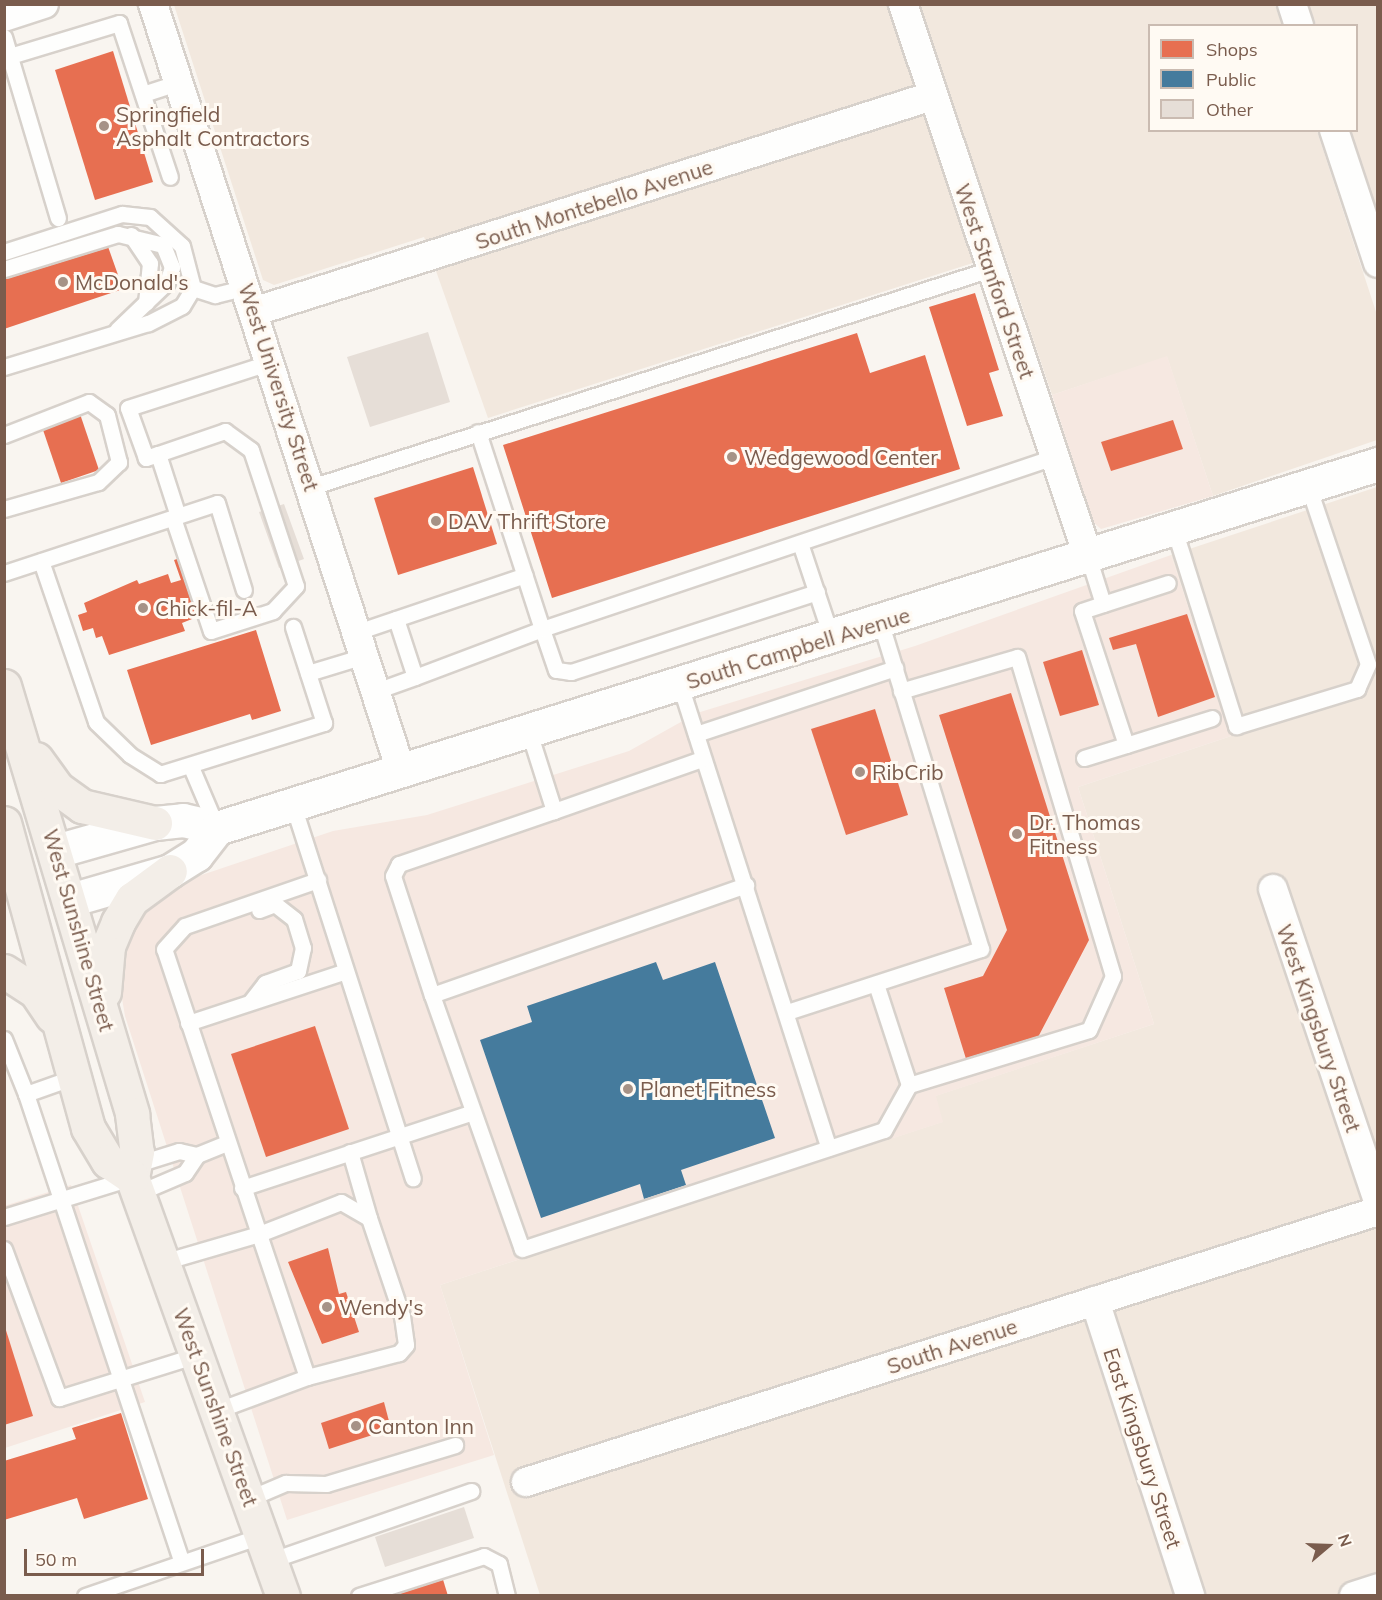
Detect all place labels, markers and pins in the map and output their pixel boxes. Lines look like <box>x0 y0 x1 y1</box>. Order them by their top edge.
place label: Springfield Asphalt Contractors <box>116 101 310 151</box>
marker: Springfield Asphalt Contractors <box>97 119 111 133</box>
place label: McDonald's <box>75 269 189 295</box>
marker: McDonald's <box>56 275 70 289</box>
place label: Wedgewood Center <box>744 444 938 470</box>
marker: Wedgewood Center <box>725 450 739 464</box>
place label: DAV Thrift Store <box>448 508 606 534</box>
marker: DAV Thrift Store <box>429 514 443 528</box>
place label: Chick-fil-A <box>155 595 257 621</box>
marker: Chick-fil-A <box>136 601 150 615</box>
place label: RibCrib <box>872 759 944 785</box>
marker: RibCrib <box>853 765 867 779</box>
place label: Dr. Thomas Fitness <box>1029 809 1141 859</box>
marker: Dr. Thomas Fitness <box>1010 827 1024 841</box>
place label: Planet Fitness <box>640 1076 777 1102</box>
marker: Planet Fitness <box>621 1082 635 1096</box>
place label: Wendy's <box>339 1294 424 1320</box>
marker: Wendy's <box>320 1300 334 1314</box>
place label: Canton Inn <box>368 1413 474 1439</box>
marker: Canton Inn <box>349 1419 363 1433</box>

